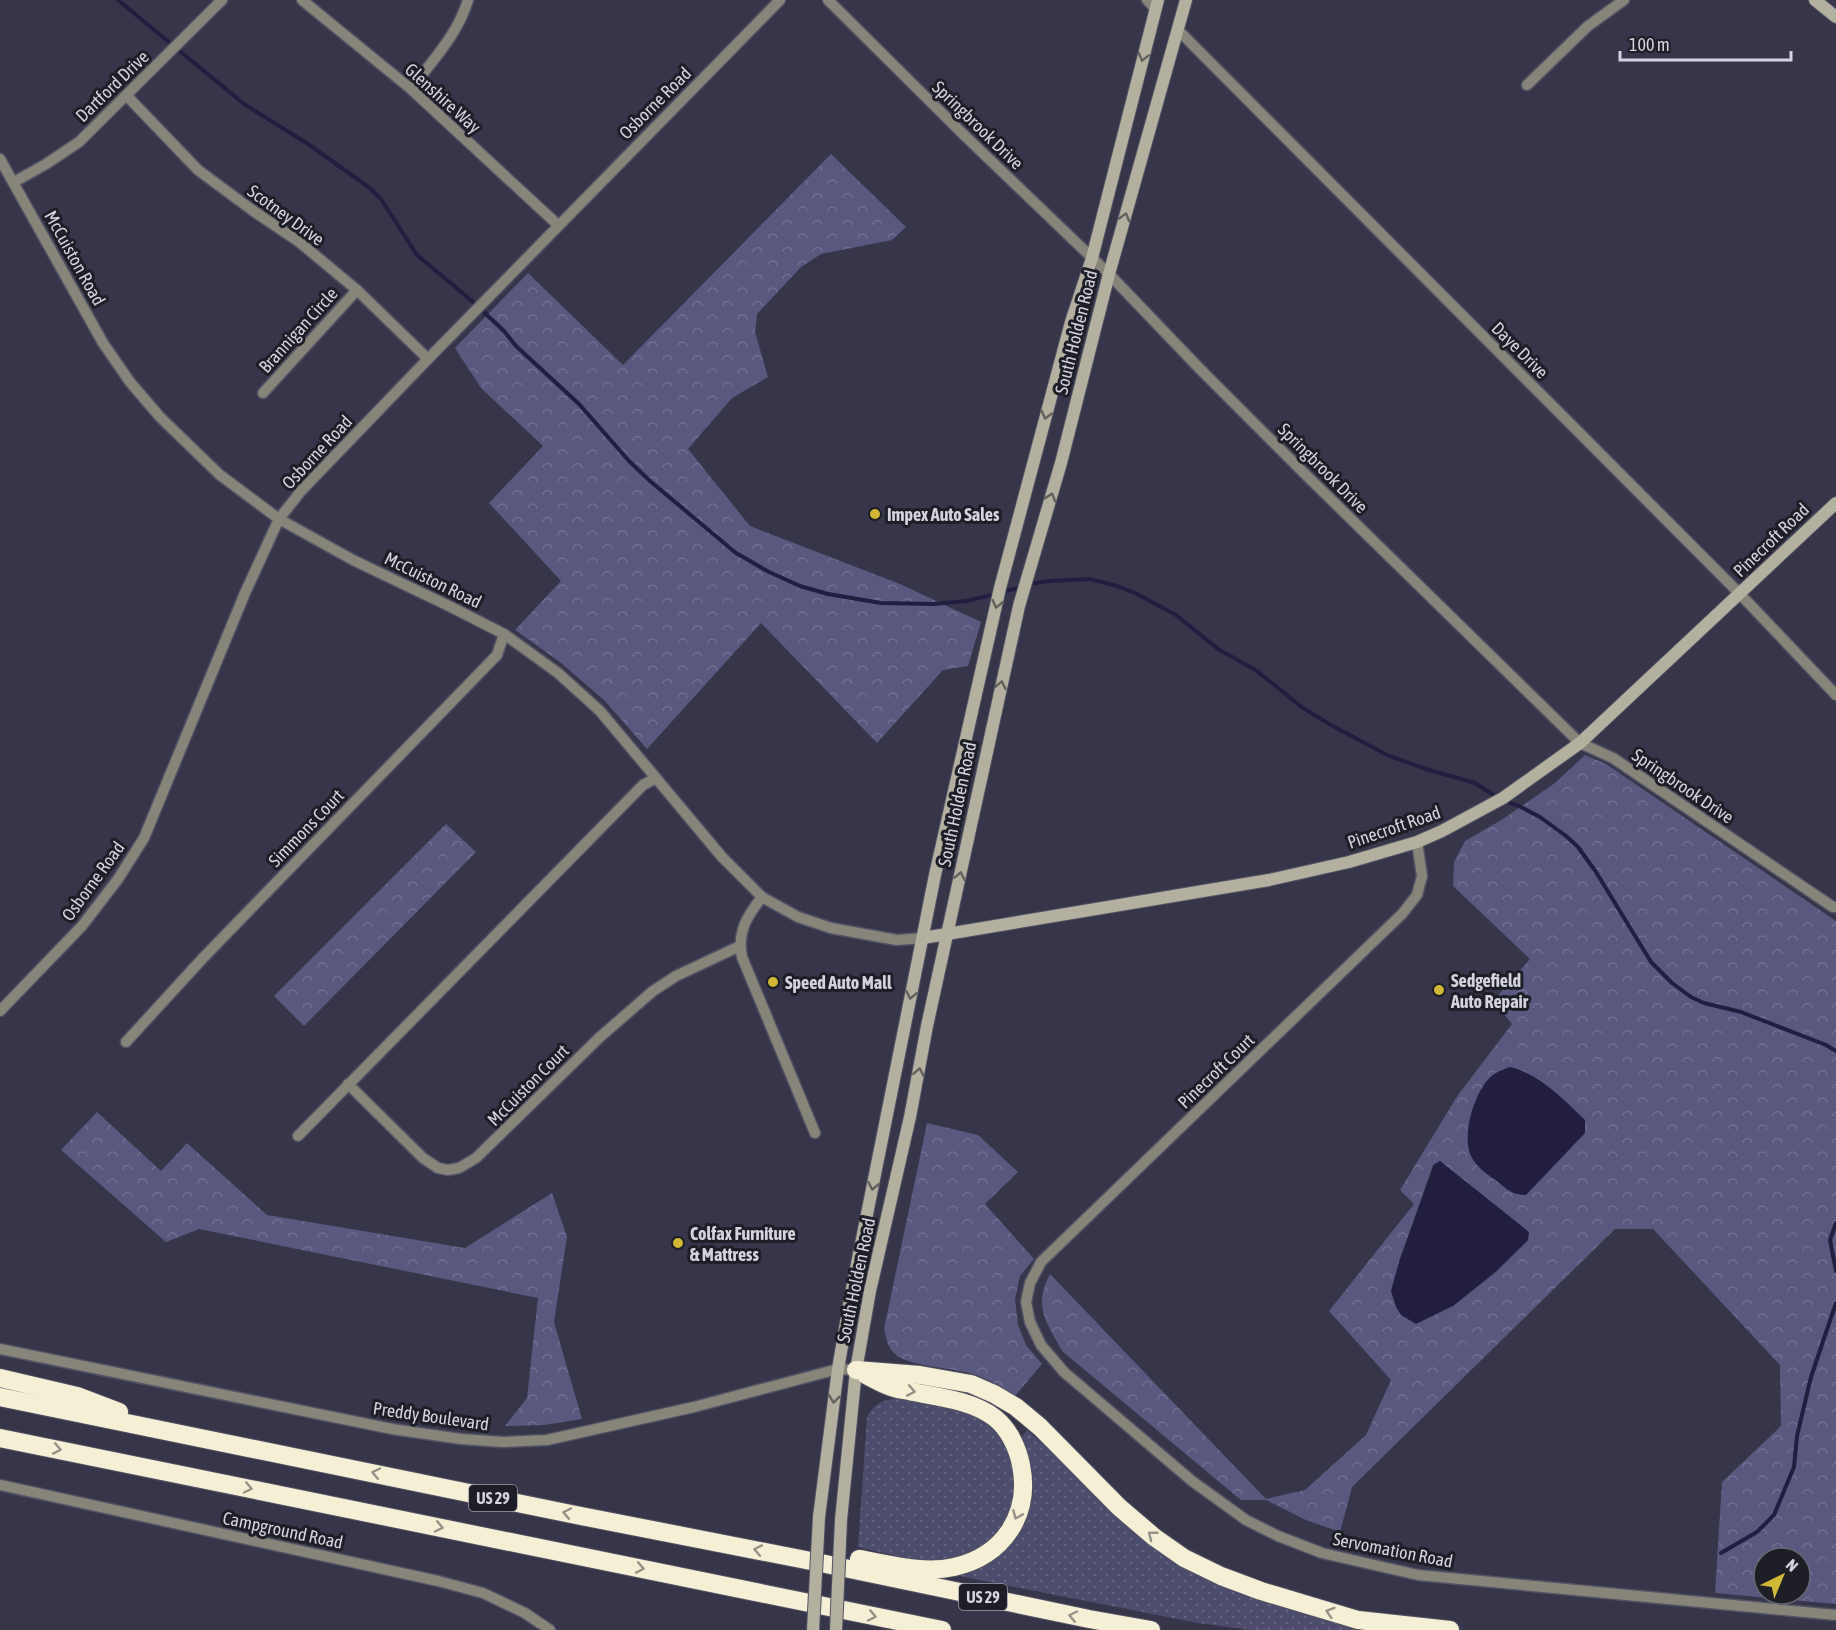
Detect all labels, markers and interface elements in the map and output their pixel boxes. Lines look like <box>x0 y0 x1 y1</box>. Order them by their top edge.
scale bar <box>1620 24 1791 62</box>
text: 100 m <box>1629 34 1670 55</box>
street label: Dartford Drive <box>71 46 153 126</box>
one-way arrow <box>1138 51 1151 61</box>
street label: Glenshire Way <box>401 59 485 137</box>
street label: Osborne Road <box>615 63 695 143</box>
street label: Springbrook Drive <box>928 76 1028 174</box>
street label: Scotney Drive <box>244 180 328 250</box>
street label: McCuiston Road <box>40 207 110 309</box>
one-way arrow <box>1118 213 1130 223</box>
street label: South Holden Road <box>1050 268 1102 396</box>
street label: Brannigan Circle <box>254 283 342 377</box>
street label: Daye Drive <box>1487 317 1553 383</box>
one-way arrow <box>1041 410 1054 420</box>
street label: Osborne Road <box>278 411 356 493</box>
street label: Springbrook Drive <box>1274 419 1372 517</box>
one-way arrow <box>1044 492 1056 503</box>
street label: Pinecroft Road <box>1729 499 1813 581</box>
place label: Impex Auto Sales <box>887 504 1000 525</box>
marker: Impex Auto Sales <box>868 507 882 521</box>
street label: McCuiston Road <box>381 548 485 612</box>
one-way arrow <box>991 599 1004 609</box>
one-way arrow <box>994 680 1007 690</box>
street label: South Holden Road <box>934 740 980 868</box>
street label: Springbrook Drive <box>1628 744 1738 828</box>
street label: Simmons Court <box>264 785 348 871</box>
street label: Pinecroft Road <box>1345 801 1443 853</box>
street label: Osborne Road <box>57 837 129 925</box>
one-way arrow <box>953 871 966 881</box>
place label: Sedgefield Auto Repair <box>1450 970 1529 1012</box>
place label: Speed Auto Mall <box>785 972 892 993</box>
marker: Speed Auto Mall <box>766 975 780 989</box>
marker: Sedgefield Auto Repair <box>1432 983 1446 997</box>
one-way arrow <box>905 990 918 1000</box>
street label: Pinecroft Court <box>1173 1029 1259 1113</box>
street label: McCuiston Court <box>483 1040 573 1130</box>
one-way arrow <box>912 1067 925 1077</box>
one-way arrow <box>867 1181 880 1191</box>
street label: South Holden Road <box>833 1216 879 1344</box>
place label: Colfax Furniture & Mattress <box>690 1223 796 1265</box>
marker: Colfax Furniture & Mattress <box>671 1236 685 1250</box>
one-way arrow <box>905 1384 915 1397</box>
one-way arrow <box>829 1394 841 1403</box>
street label: Preddy Boulevard <box>372 1397 490 1435</box>
one-way arrow <box>52 1442 62 1455</box>
one-way arrow <box>371 1468 381 1481</box>
one-way arrow <box>243 1481 253 1494</box>
road number: US 29 <box>469 1485 517 1511</box>
street label: Campground Road <box>221 1507 345 1553</box>
one-way arrow <box>562 1508 572 1521</box>
one-way arrow <box>1012 1508 1024 1519</box>
one-way arrow <box>434 1520 444 1533</box>
street label: Servomation Road <box>1331 1528 1455 1572</box>
one-way arrow <box>1148 1532 1159 1543</box>
one-way arrow <box>754 1544 764 1557</box>
north arrow <box>1752 1546 1812 1606</box>
text: N <box>1783 1555 1802 1575</box>
one-way arrow <box>635 1561 645 1574</box>
road number: US 29 <box>959 1584 1007 1610</box>
one-way arrow <box>1325 1607 1336 1619</box>
one-way arrow <box>867 1609 877 1622</box>
one-way arrow <box>1068 1610 1078 1623</box>

